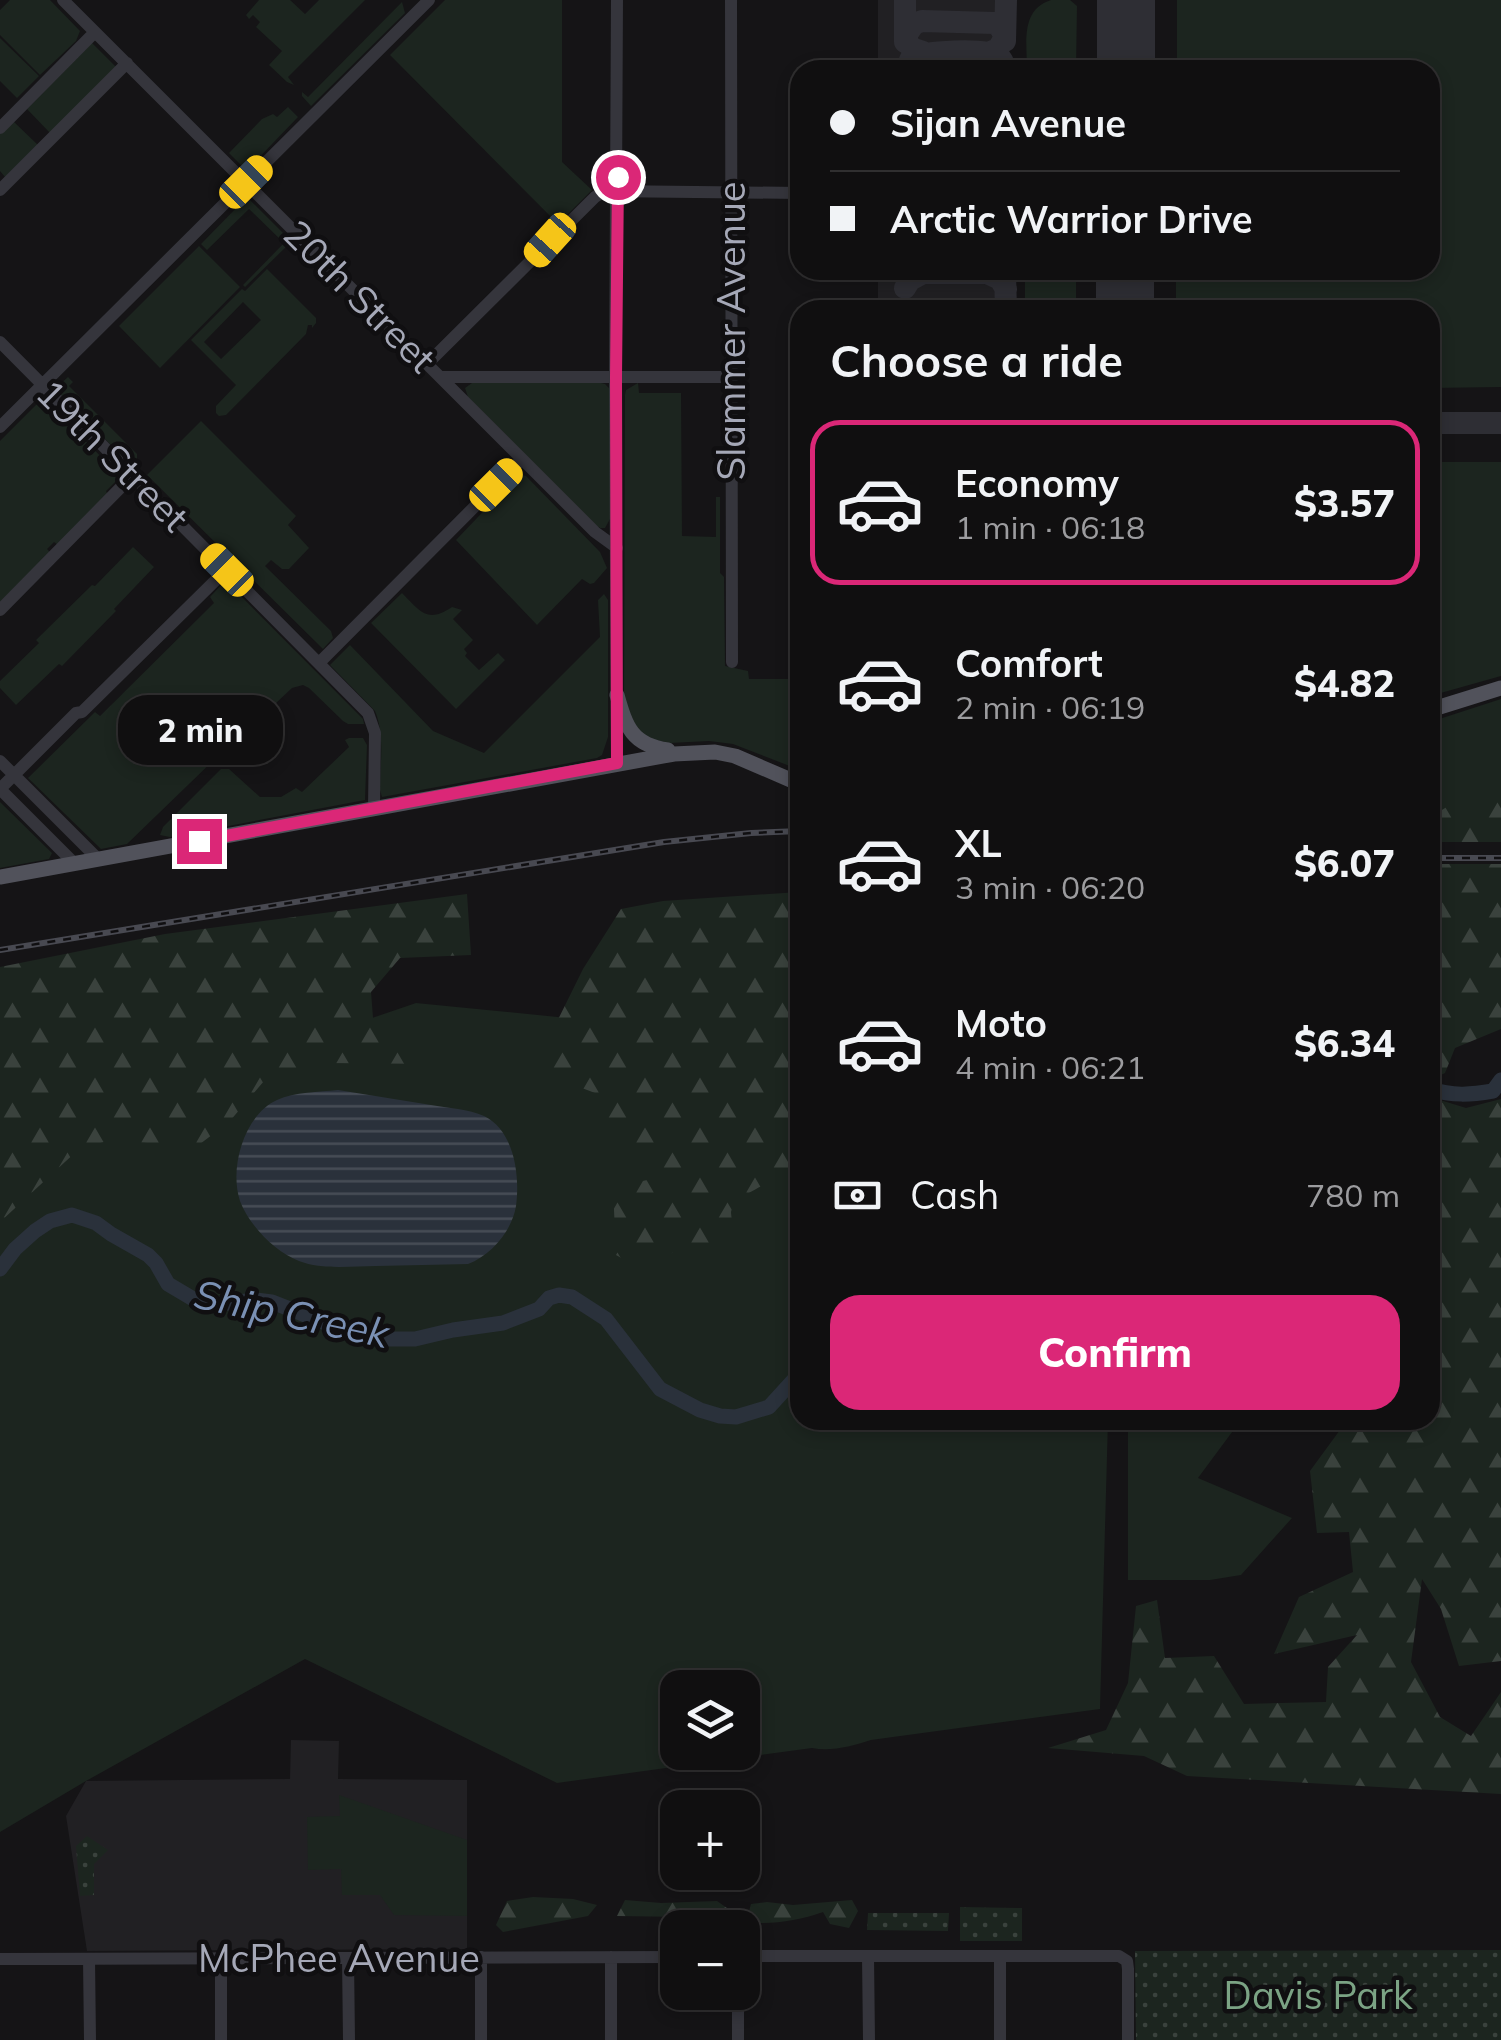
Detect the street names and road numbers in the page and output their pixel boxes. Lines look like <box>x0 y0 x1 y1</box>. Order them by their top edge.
street label: Slammer Avenue <box>707 182 755 481</box>
street label: 20th Street <box>274 210 446 382</box>
street label: 19th Street <box>27 369 199 541</box>
street label: McPhee Avenue <box>198 1934 480 1982</box>

